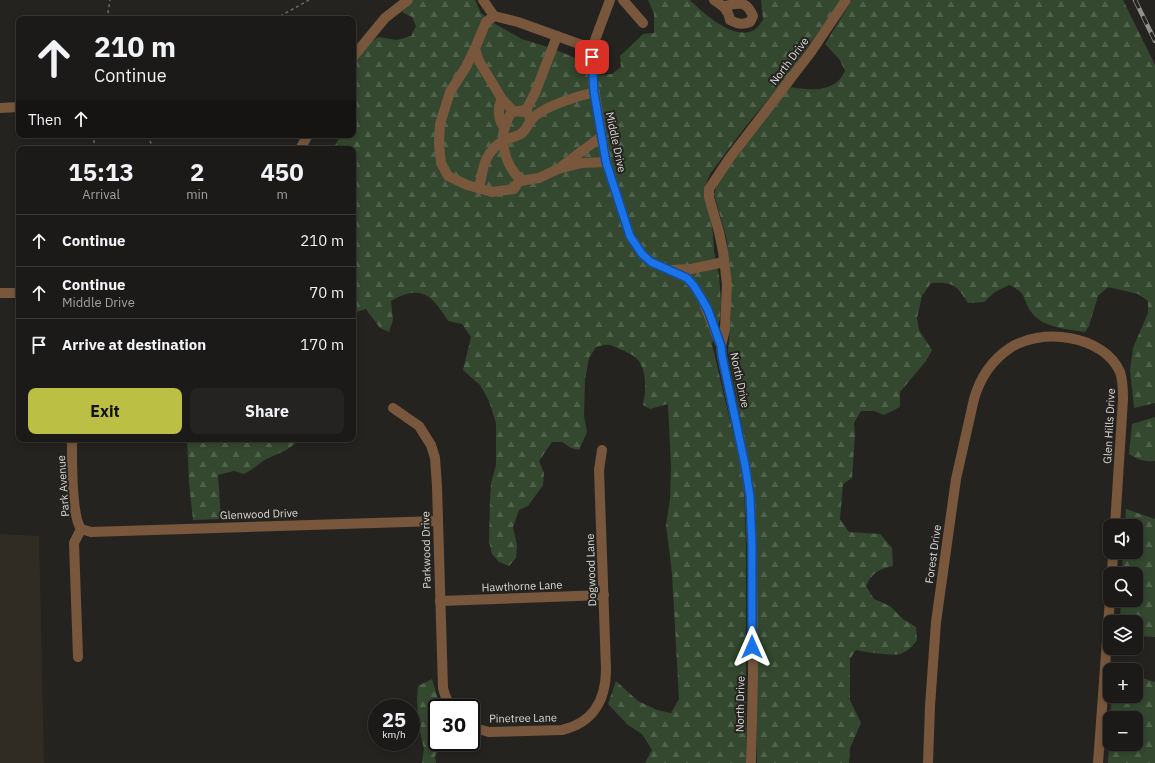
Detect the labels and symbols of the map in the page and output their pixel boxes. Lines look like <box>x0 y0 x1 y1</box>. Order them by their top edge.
street label: North Drive <box>766 34 812 88</box>
pin <box>575 40 609 74</box>
street label: Middle Drive <box>603 110 629 174</box>
street label: North Drive <box>727 351 753 409</box>
street label: Glen Hills Drive <box>1100 388 1118 464</box>
street label: Park Avenue <box>54 455 72 517</box>
street label: Glenwood Drive <box>220 506 298 522</box>
street label: Parkwood Drive <box>418 511 434 589</box>
street label: Forest Drive <box>922 524 944 584</box>
street label: Dogwood Lane <box>583 533 599 607</box>
street label: Hawthorne Lane <box>481 578 563 594</box>
position arrow <box>731 626 773 668</box>
street label: North Drive <box>733 676 747 732</box>
speed limit sign: 30 <box>428 699 480 751</box>
street label: Pinetree Lane <box>489 710 557 726</box>

